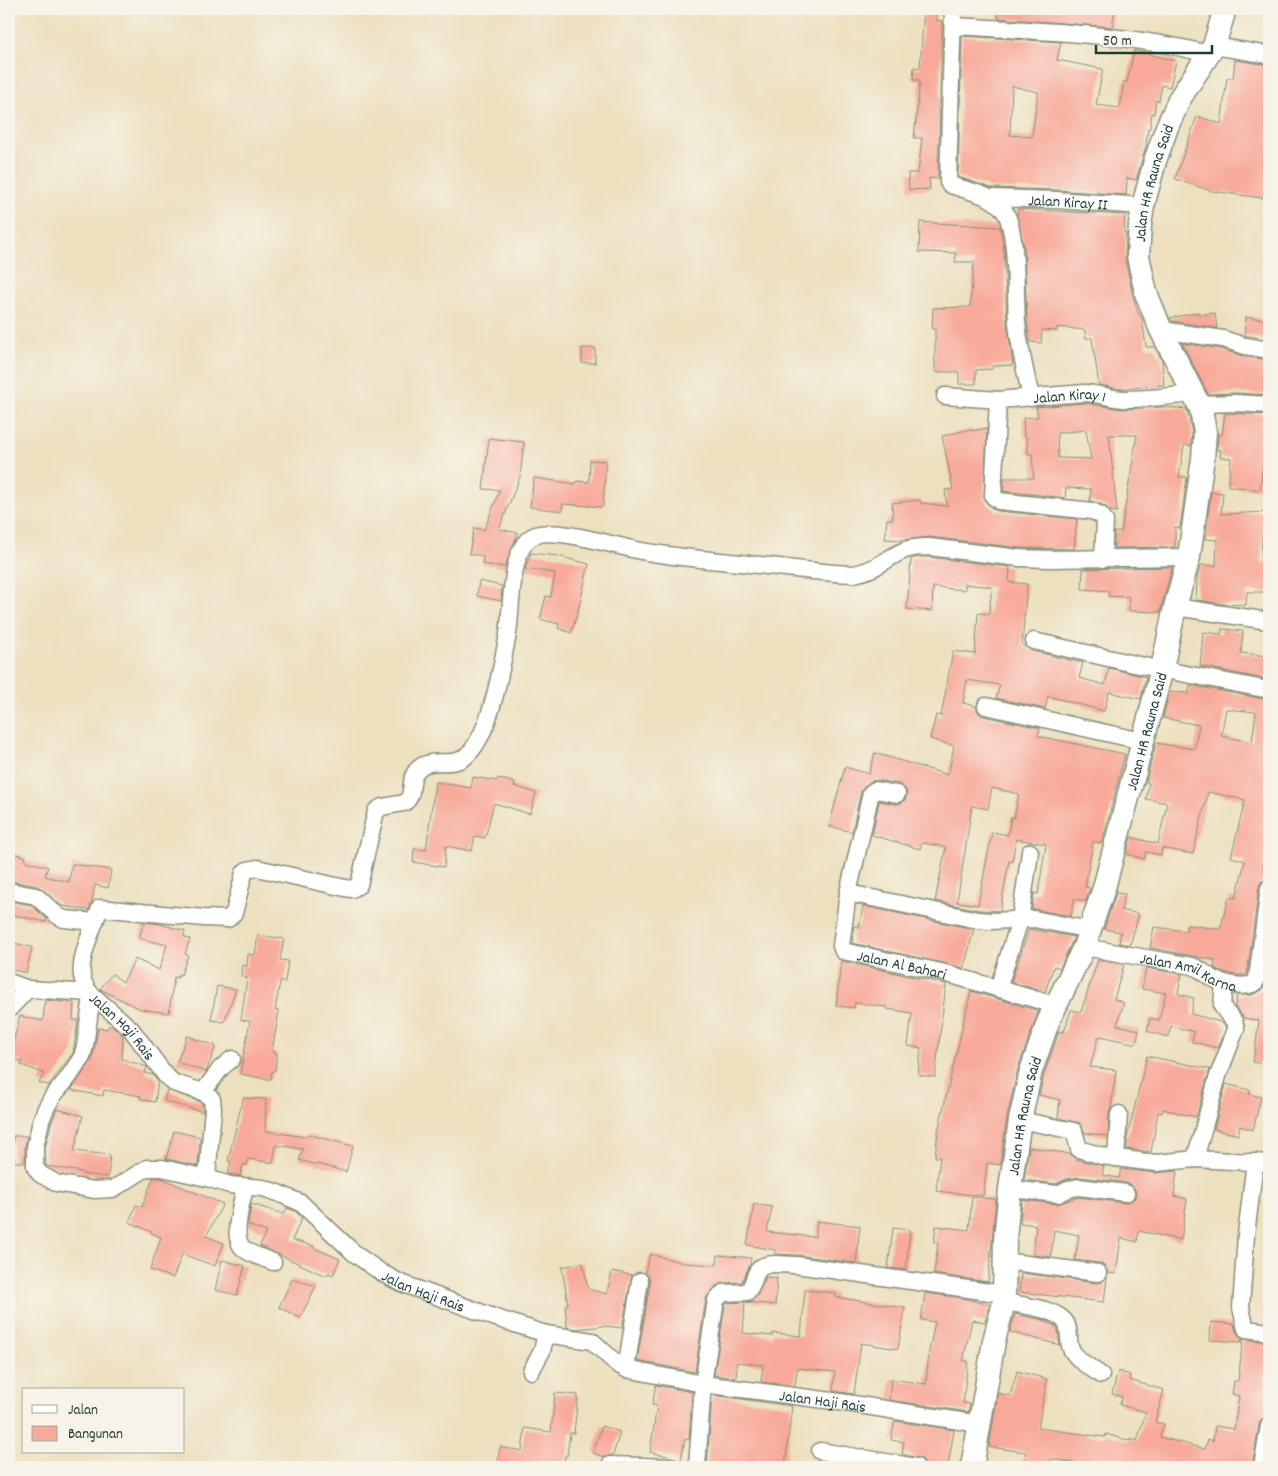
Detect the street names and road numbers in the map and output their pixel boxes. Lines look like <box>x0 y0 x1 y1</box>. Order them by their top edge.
street label: Jalan HR Rauna Said <box>1130 122 1181 243</box>
street label: Jalan Kiray II <box>1028 190 1108 218</box>
street label: Jalan Kiray 1 <box>1032 384 1108 411</box>
street label: Jalan HR Rauna Said <box>1121 670 1175 793</box>
street label: Jalan Al Bahari <box>855 945 949 987</box>
street label: Jalan Amil Karna <box>1138 948 1238 999</box>
street label: Jalan Haji Rais <box>83 988 160 1066</box>
street label: Jalan HR Rauna Said <box>1003 1054 1049 1177</box>
street label: Jalan Haji Rais <box>377 1266 468 1320</box>
street label: Jalan Haji Rais <box>778 1385 868 1420</box>

